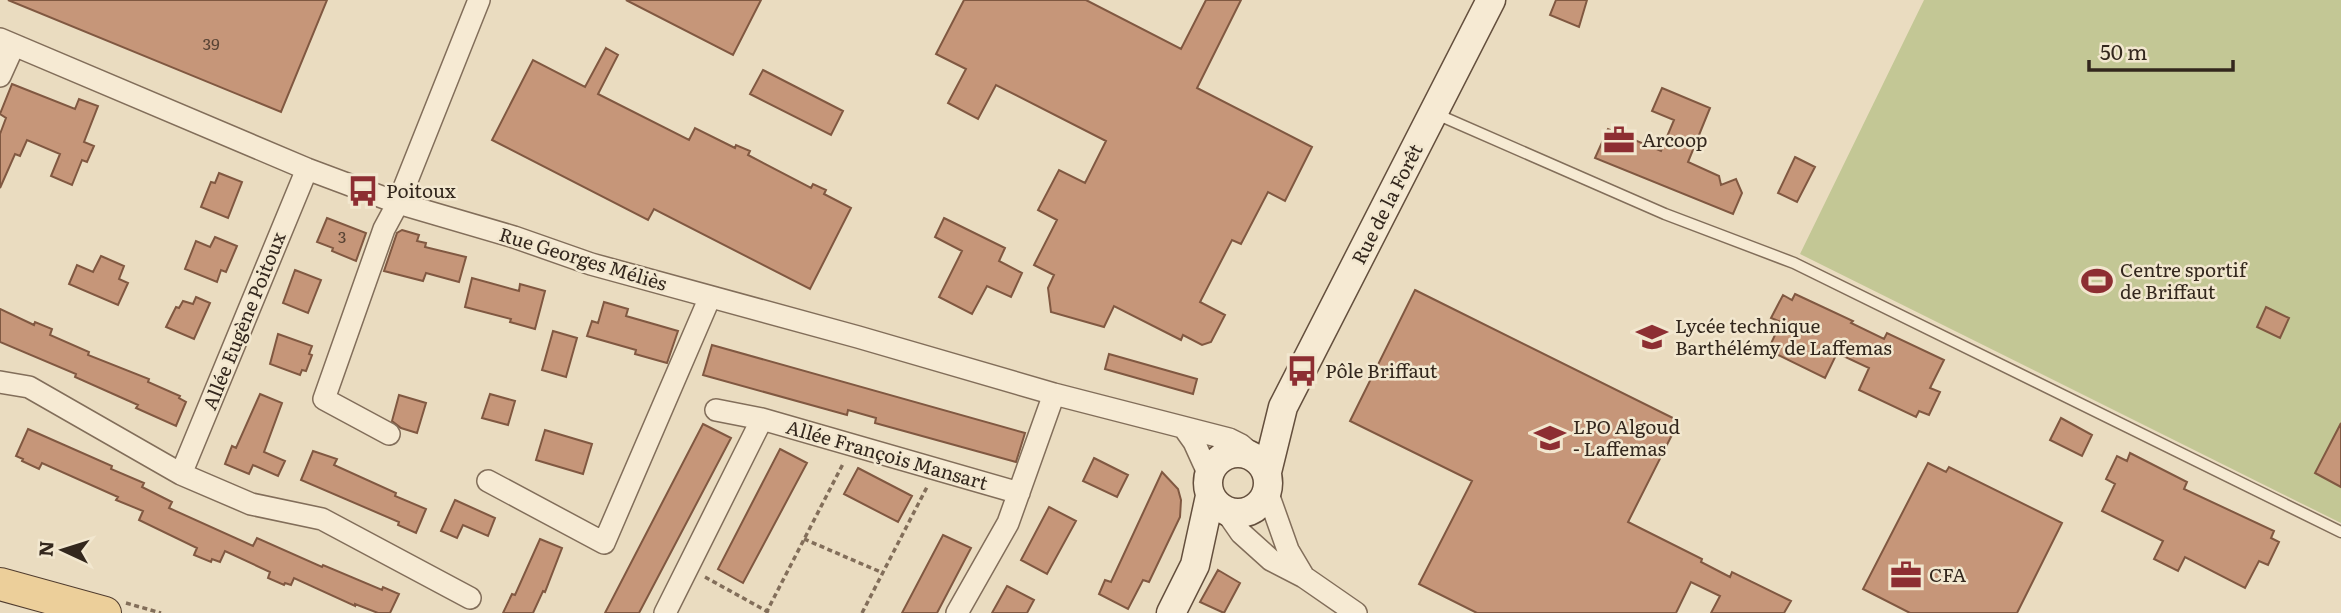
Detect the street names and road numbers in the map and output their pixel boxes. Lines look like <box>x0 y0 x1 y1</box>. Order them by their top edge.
street label: Rue de la Forêt <box>1344 138 1429 269</box>
street label: Rue Georges Méliès <box>496 219 671 297</box>
street label: Allée Eugène Poitoux <box>195 227 292 414</box>
street label: Allée François Mansart <box>783 412 992 496</box>

